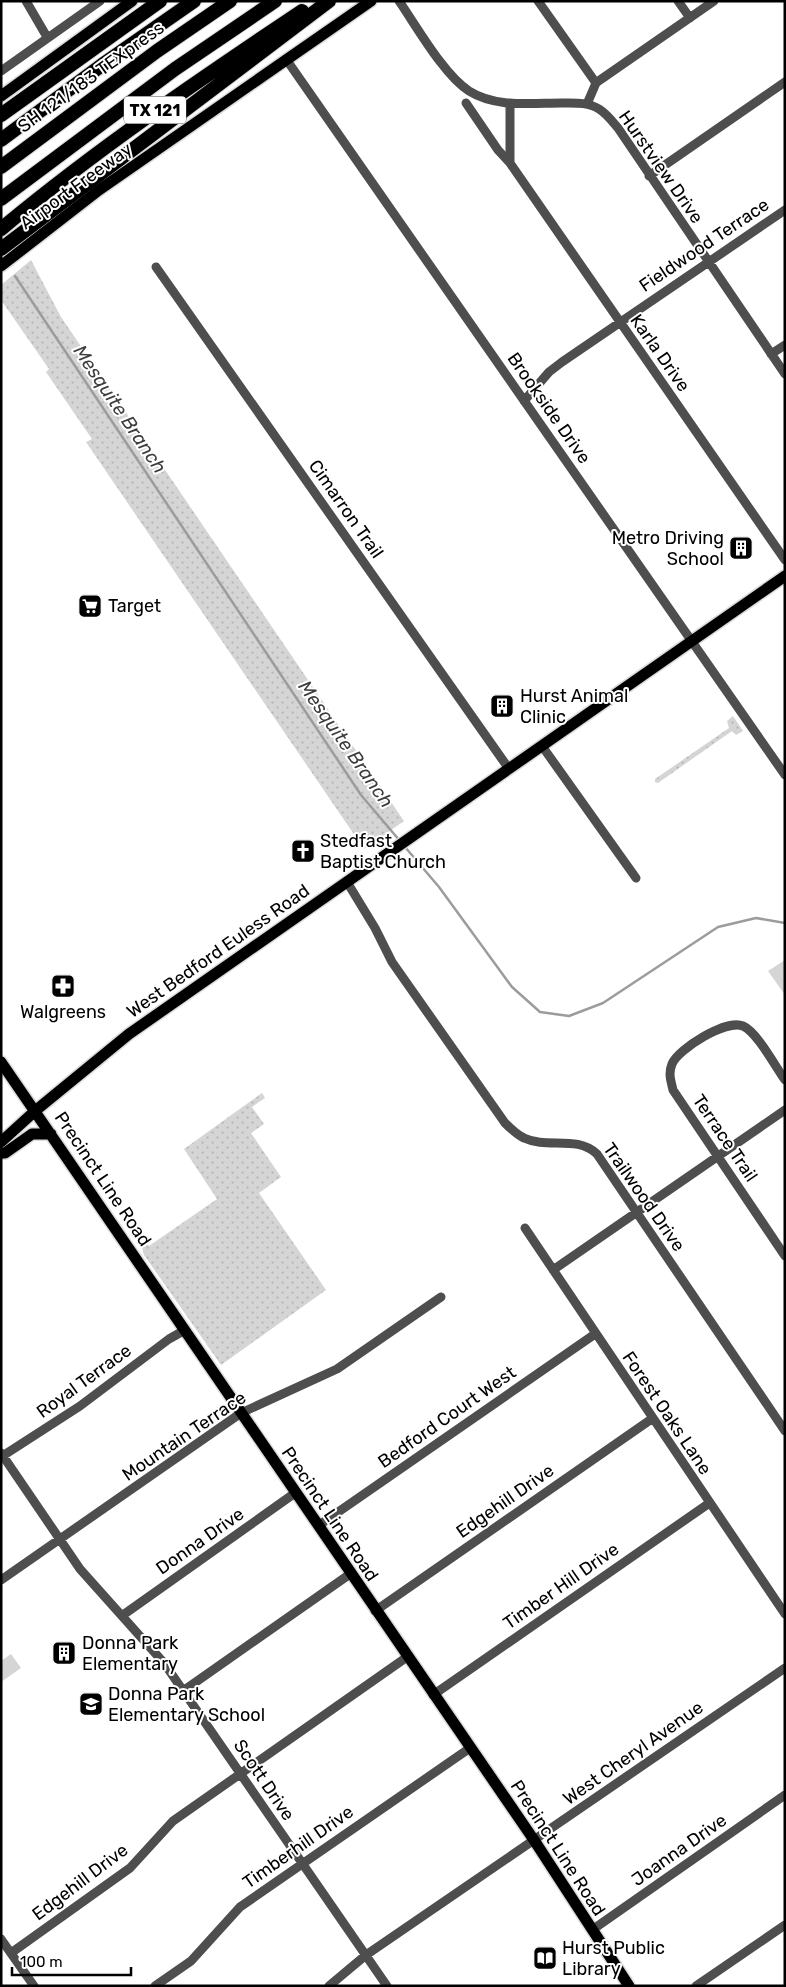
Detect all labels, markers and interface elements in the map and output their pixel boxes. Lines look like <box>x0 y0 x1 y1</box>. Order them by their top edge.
street label: SH 121/183 TEXpress <box>14 17 168 137</box>
road number: TX 121 <box>124 96 186 124</box>
street label: Hurstview Drive <box>614 106 708 228</box>
street label: Airport Freeway <box>16 138 136 234</box>
street label: Fieldwood Terrace <box>635 193 773 297</box>
street label: Karla Drive <box>625 310 695 396</box>
water label: Mesquite Branch <box>68 340 172 478</box>
street label: Brookside Drive <box>503 348 595 468</box>
street label: Cimarron Trail <box>304 455 388 563</box>
place label: Metro Driving School <box>612 527 724 570</box>
building icon: Metro Driving School <box>728 535 754 561</box>
supermarket icon: Target <box>77 593 103 619</box>
place label: Target <box>108 595 161 617</box>
water label: Mesquite Branch <box>294 676 398 812</box>
place label: Hurst Animal Clinic <box>520 685 628 728</box>
building icon: Hurst Animal Clinic <box>489 693 515 719</box>
place label: Stedfast Baptist Church <box>320 830 446 873</box>
church icon: Stedfast Baptist Church <box>290 838 316 864</box>
street label: West Bedford Euless Road <box>122 879 314 1023</box>
pharmacy icon: Walgreens <box>50 973 76 999</box>
place label: Walgreens <box>20 1001 106 1023</box>
street label: Terrace Trail <box>688 1090 762 1186</box>
street label: Precinct Line Road <box>50 1108 156 1250</box>
street label: Trailwood Drive <box>598 1138 690 1256</box>
street label: Royal Terrace <box>32 1339 136 1423</box>
street label: Forest Oaks Lane <box>618 1347 716 1479</box>
street label: Bedford Court West <box>374 1361 520 1473</box>
street label: Mountain Terrace <box>118 1386 250 1486</box>
street label: Precinct Line Road <box>277 1443 383 1585</box>
street label: Edgehill Drive <box>452 1459 558 1543</box>
street label: Donna Drive <box>152 1503 248 1579</box>
street label: Timber Hill Drive <box>499 1538 623 1634</box>
place label: Donna Park Elementary <box>82 1632 179 1675</box>
building icon: Donna Park Elementary <box>51 1640 77 1666</box>
place label: Donna Park Elementary School <box>108 1683 265 1726</box>
school or university icon: Donna Park Elementary School <box>78 1691 104 1717</box>
street label: West Cheryl Avenue <box>559 1696 707 1810</box>
street label: Scott Drive <box>229 1735 299 1825</box>
street label: Precinct Line Road <box>506 1776 610 1920</box>
street label: Timberhill Drive <box>238 1801 358 1893</box>
street label: Joanna Drive <box>627 1809 731 1891</box>
street label: Edgehill Drive <box>28 1839 132 1925</box>
place label: Hurst Public Library <box>562 1937 665 1980</box>
scale bar <box>12 1944 131 1976</box>
library icon: Hurst Public Library <box>532 1945 558 1971</box>
text: 100 m <box>20 1953 62 1971</box>

